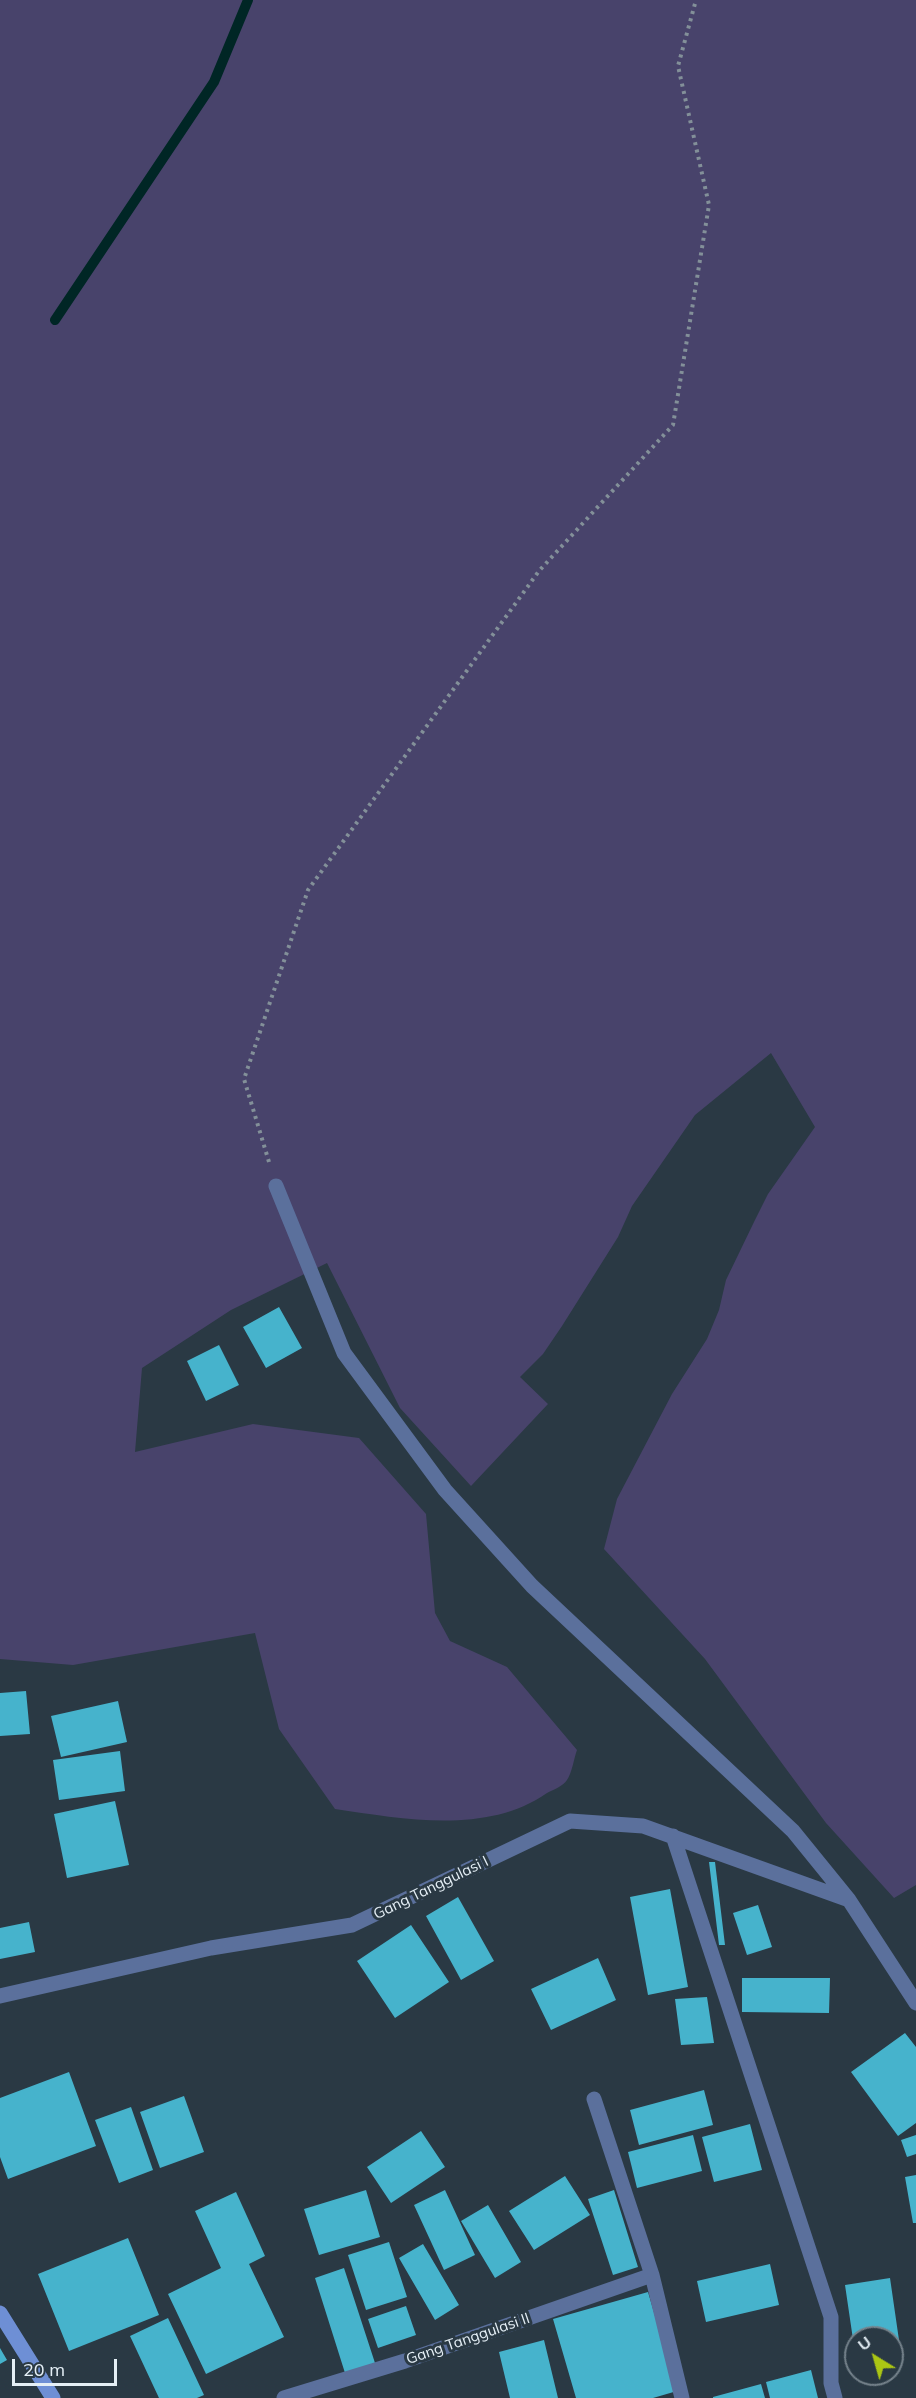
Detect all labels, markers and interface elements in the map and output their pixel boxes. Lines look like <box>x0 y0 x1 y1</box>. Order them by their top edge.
street label: Gang Tanggulasi I <box>371 1852 491 1924</box>
street label: Gang Tanggulasi II <box>404 2309 532 2369</box>
north arrow <box>844 2326 904 2386</box>
text: U <box>854 2332 875 2355</box>
scale bar <box>15 2347 120 2385</box>
text: 20 m <box>23 2358 65 2381</box>

